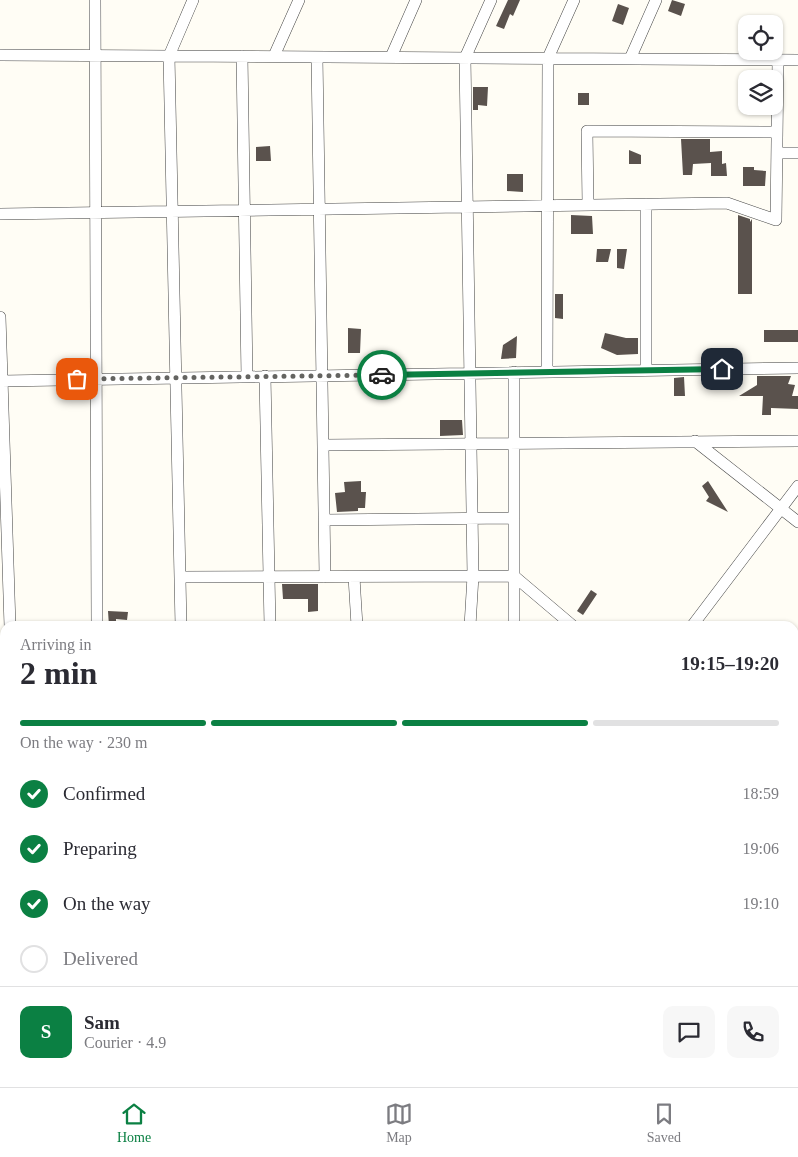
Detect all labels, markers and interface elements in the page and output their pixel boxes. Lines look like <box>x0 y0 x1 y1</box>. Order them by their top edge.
map controls <box>738 15 783 115</box>
button: locate <box>738 15 783 60</box>
button: layers <box>738 70 783 115</box>
pin <box>701 348 743 390</box>
courier <box>357 350 407 400</box>
icon: home <box>708 355 736 383</box>
pin <box>56 358 98 400</box>
icon: car <box>368 361 396 389</box>
icon: bag <box>63 365 91 393</box>
text: Arriving in <box>20 636 92 653</box>
text: 19:15–19:20 <box>681 653 779 674</box>
text: 2 min <box>20 655 97 691</box>
text: On the way · 230 m <box>20 734 148 751</box>
icon: check <box>20 780 48 808</box>
text: Confirmed <box>63 783 145 804</box>
text: 18:59 <box>743 785 779 802</box>
icon: check <box>20 835 48 863</box>
text: Preparing <box>63 838 137 859</box>
text: 19:06 <box>743 840 779 857</box>
icon: check <box>20 890 48 918</box>
text: On the way <box>63 893 151 914</box>
text: 19:10 <box>743 895 779 912</box>
text: Delivered <box>63 948 138 969</box>
button: chat <box>663 1006 715 1058</box>
button: phone <box>727 1006 779 1058</box>
text: Sam <box>84 1012 120 1033</box>
text: S <box>41 1021 51 1042</box>
text: Courier · 4.9 <box>84 1034 166 1051</box>
tab: Home <box>117 1100 151 1146</box>
tab: Map <box>385 1100 413 1146</box>
tab: Saved <box>647 1100 681 1146</box>

